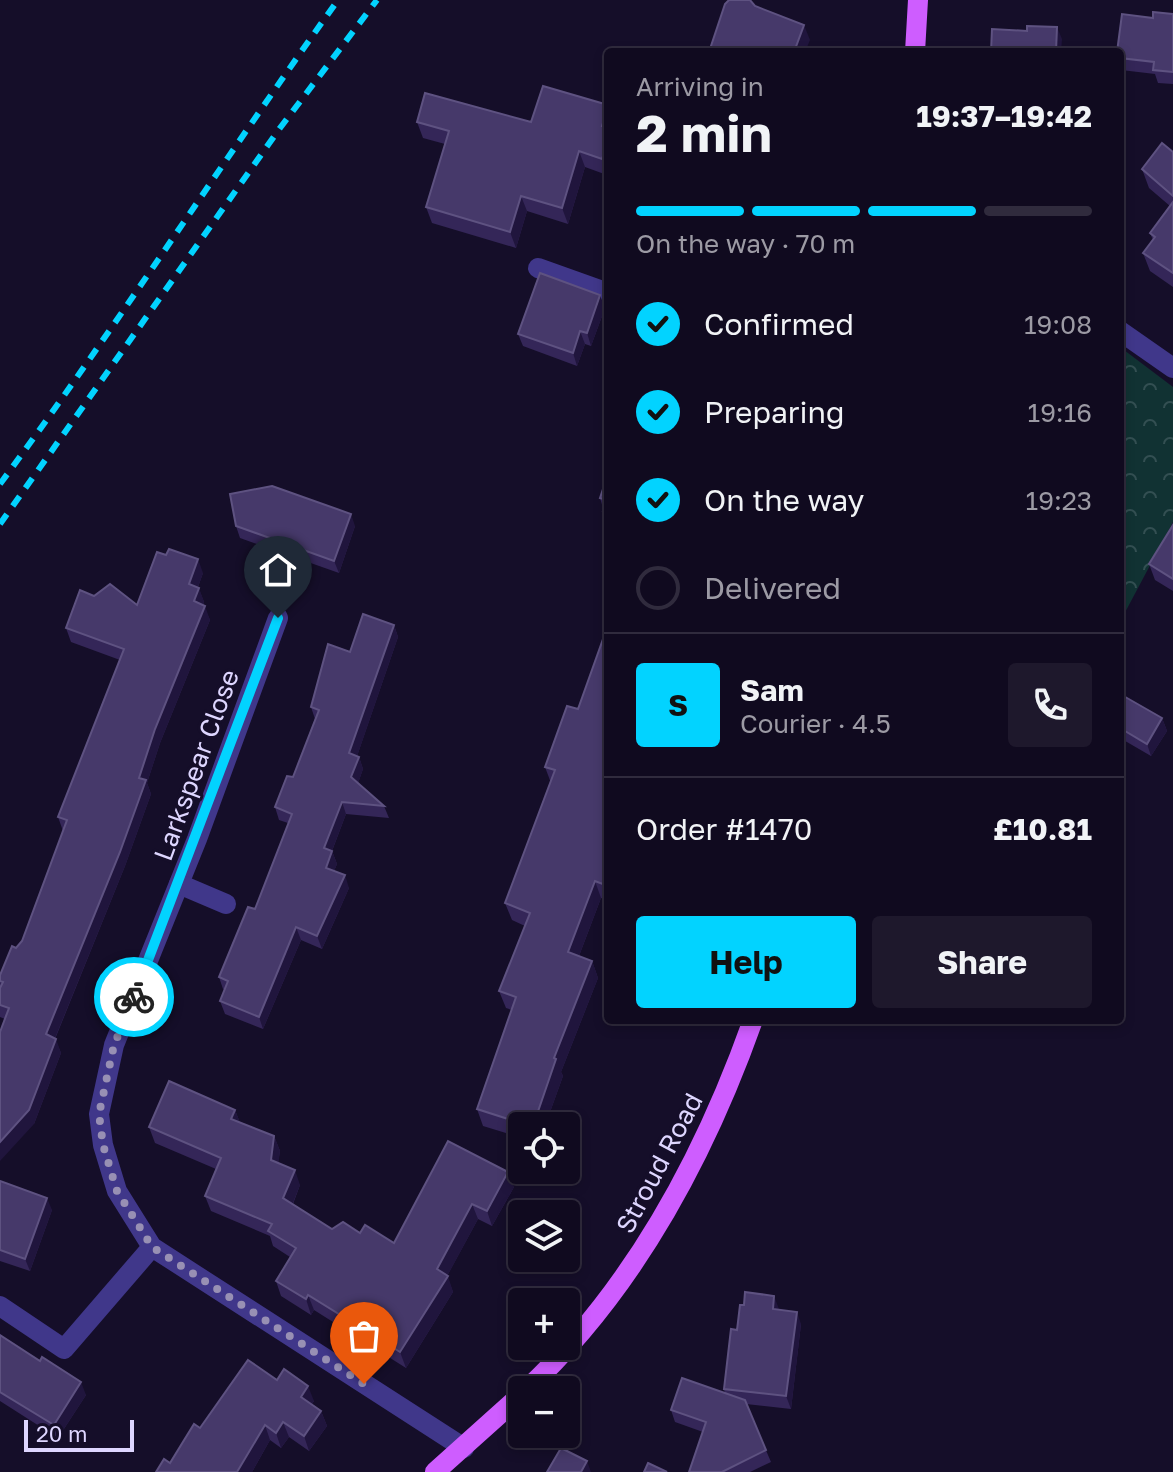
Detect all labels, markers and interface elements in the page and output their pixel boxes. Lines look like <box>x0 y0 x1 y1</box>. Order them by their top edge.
text: Arriving in <box>636 71 764 102</box>
text: 19:37–19:42 <box>916 98 1092 134</box>
text: 2 min <box>636 101 772 163</box>
text: On the way · 70 m <box>636 228 855 259</box>
icon: check <box>636 302 680 346</box>
text: Confirmed <box>704 306 854 342</box>
text: 19:08 <box>1024 309 1092 340</box>
icon: check <box>636 390 680 434</box>
text: Preparing <box>704 394 845 430</box>
text: 19:16 <box>1028 397 1092 428</box>
icon: check <box>636 478 680 522</box>
text: On the way <box>704 482 864 518</box>
text: 19:23 <box>1026 485 1092 516</box>
pin <box>244 536 312 618</box>
icon: home <box>256 548 300 592</box>
text: Delivered <box>704 570 841 606</box>
button: phone <box>1008 663 1092 747</box>
street label: Larkspear Close <box>147 665 245 865</box>
text: Sam <box>740 672 804 708</box>
text: S <box>668 687 688 723</box>
text: Courier · 4.5 <box>740 708 891 739</box>
text: Order #1470 <box>636 811 812 847</box>
text: £10.81 <box>993 811 1092 847</box>
button: Help <box>636 916 856 1008</box>
button: Share <box>872 916 1092 1008</box>
courier <box>94 957 174 1037</box>
icon: bike <box>112 975 156 1019</box>
street label: Stroud Road <box>609 1088 709 1238</box>
map controls <box>508 1112 580 1448</box>
button: locate <box>508 1112 580 1184</box>
button: layers <box>508 1200 580 1272</box>
button: + <box>508 1288 580 1360</box>
pin <box>330 1302 398 1384</box>
icon: bag <box>342 1314 386 1358</box>
button: − <box>508 1376 580 1448</box>
scale bar <box>24 1416 134 1452</box>
text: 20 m <box>36 1420 87 1447</box>

